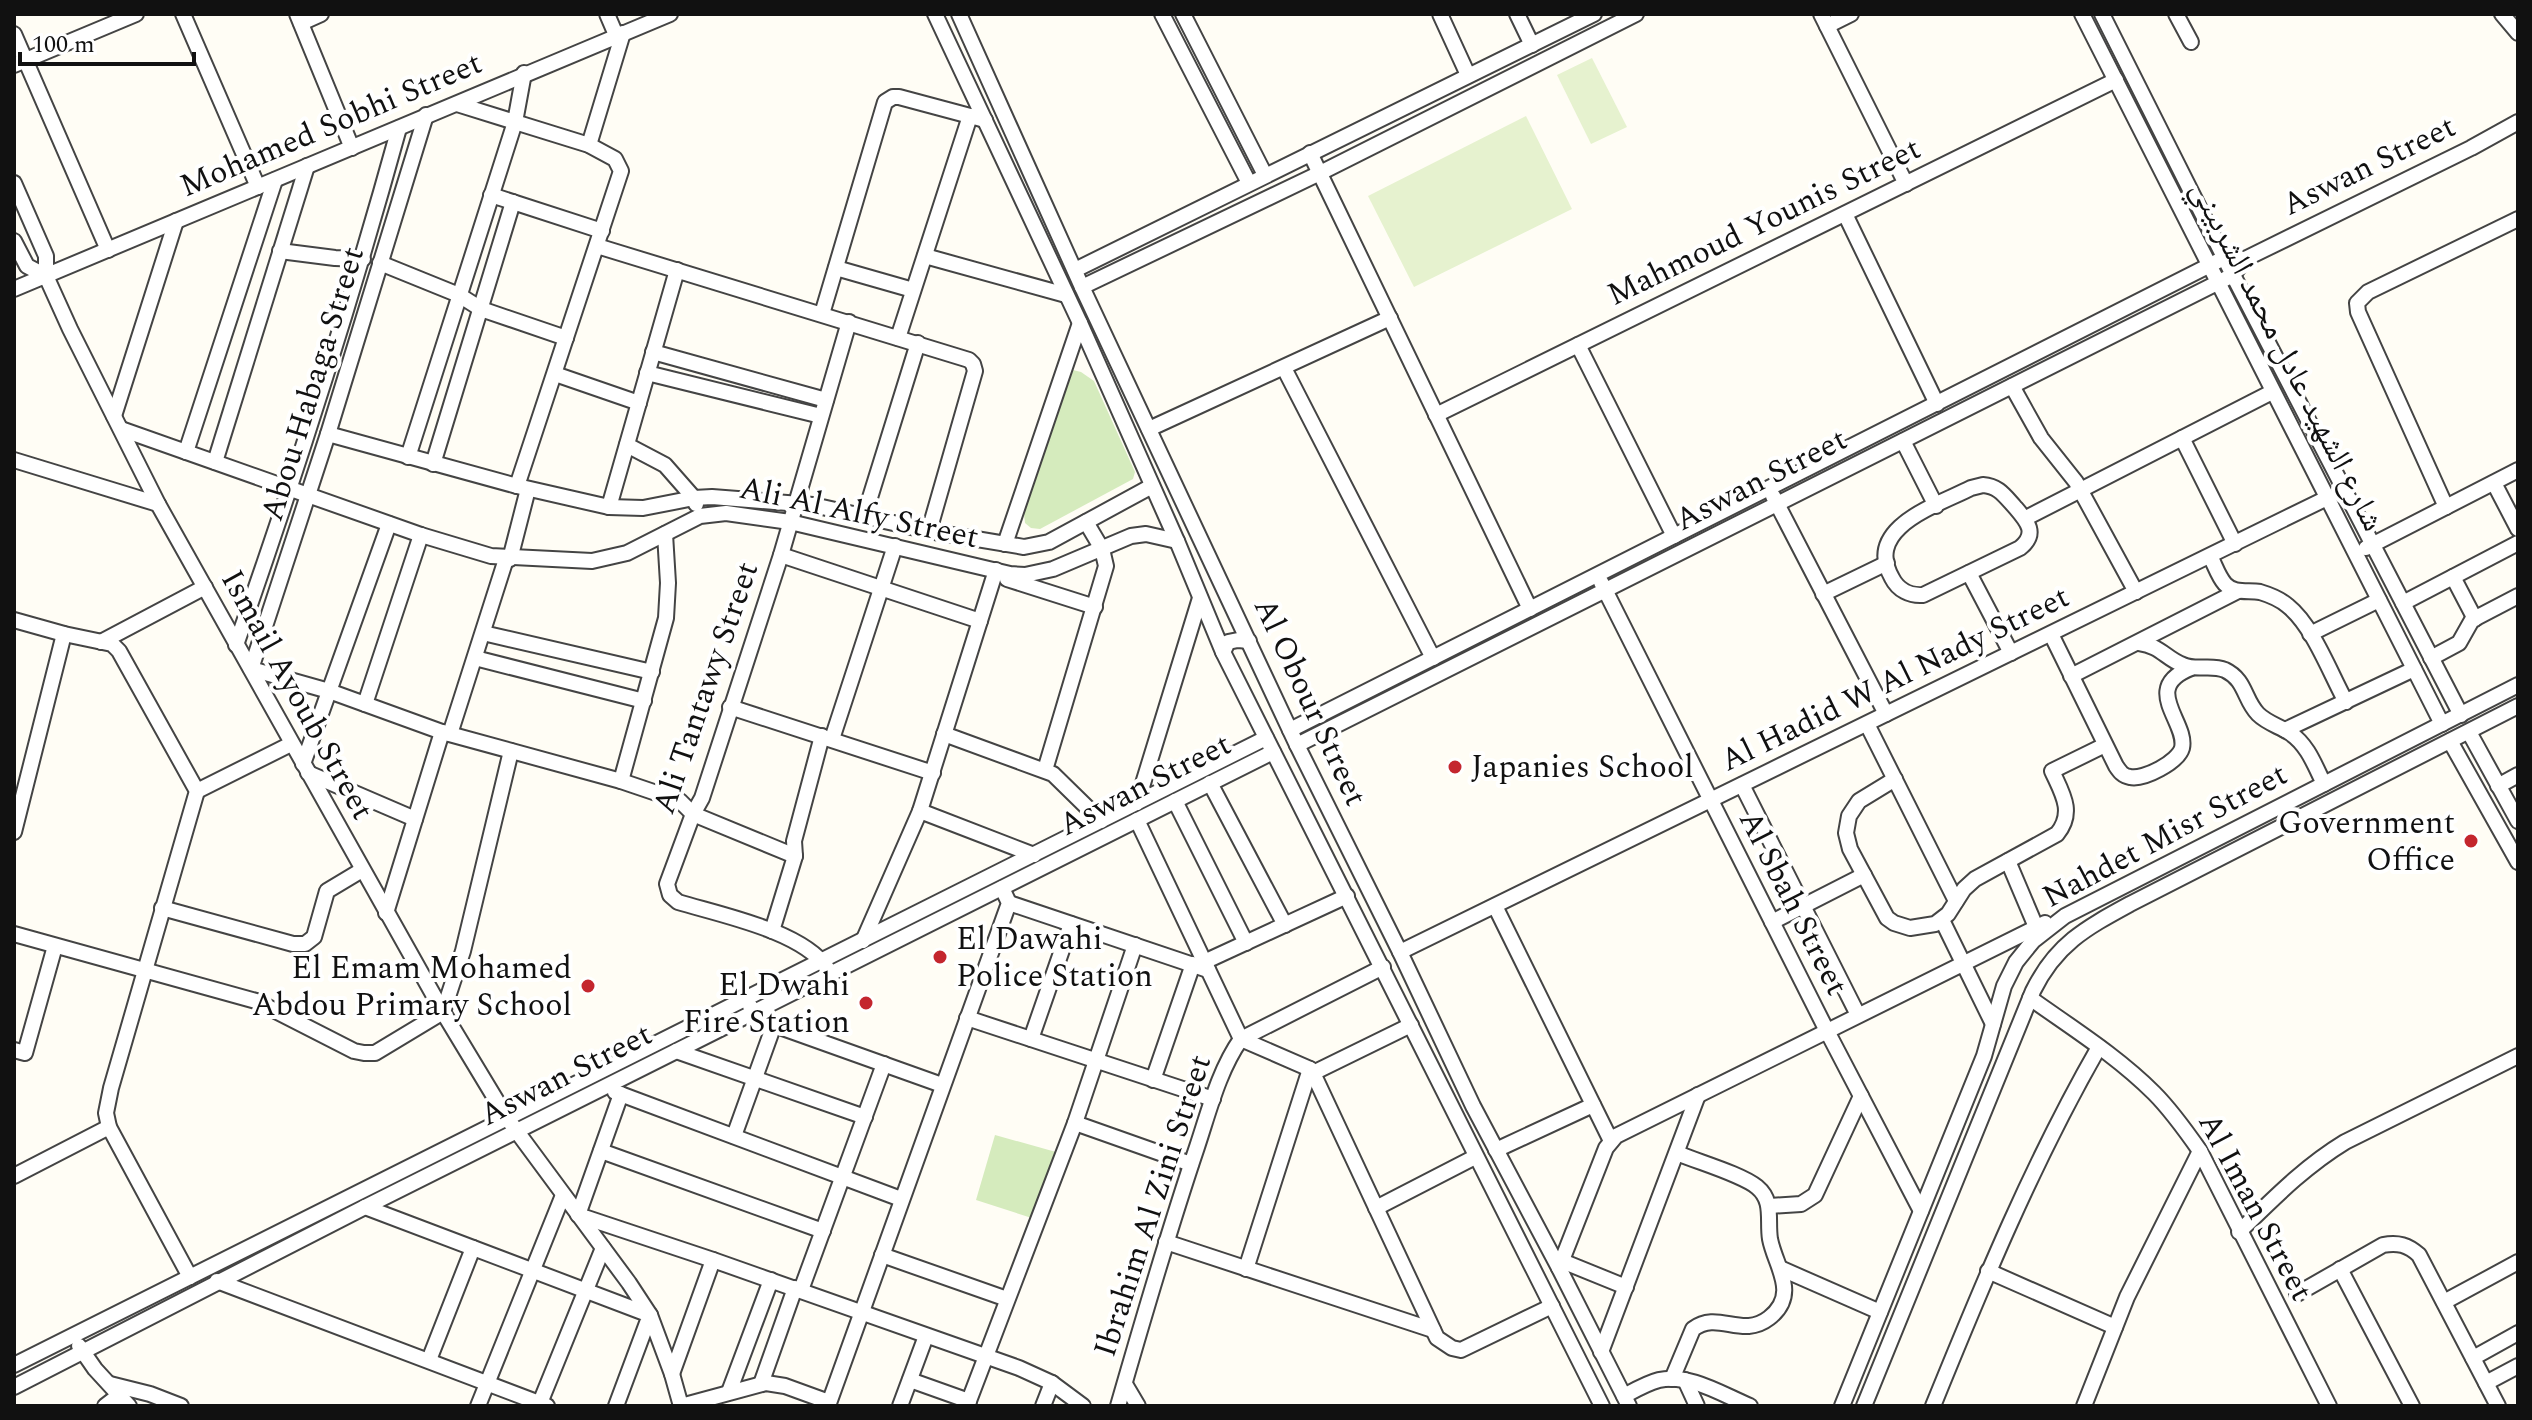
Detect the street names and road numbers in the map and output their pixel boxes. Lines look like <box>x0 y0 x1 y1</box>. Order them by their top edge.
street label: Mohamed Sobhi Street <box>172 39 490 211</box>
street label: Aswan Street <box>2274 103 2464 229</box>
street label: Mahmoud Younis Street <box>1599 125 1929 319</box>
street label: شارع الشهيد عادل محمد الشربيني <box>2177 172 2397 540</box>
street label: Abou Habaga Street <box>248 241 378 527</box>
street label: Aswan Street <box>1666 416 1856 544</box>
street label: Ali Al Alfy Street <box>735 464 983 562</box>
street label: Ali Tantawy Street <box>640 555 772 821</box>
street label: Ismail Ayoub Street <box>208 561 386 829</box>
street label: Al Hadid W Al Nady Street <box>1712 573 2078 785</box>
street label: Al Obour Street <box>1240 590 1380 814</box>
street label: Aswan Street <box>1050 721 1240 849</box>
street label: Nahdet Misr Street <box>2034 751 2296 921</box>
street label: Al Sbah Street <box>1725 802 1861 1004</box>
street label: Aswan Street <box>471 1011 661 1139</box>
street label: Ibrahim Al Zini Street <box>1081 1049 1225 1363</box>
street label: Al Iman Street <box>2185 1104 2325 1310</box>

